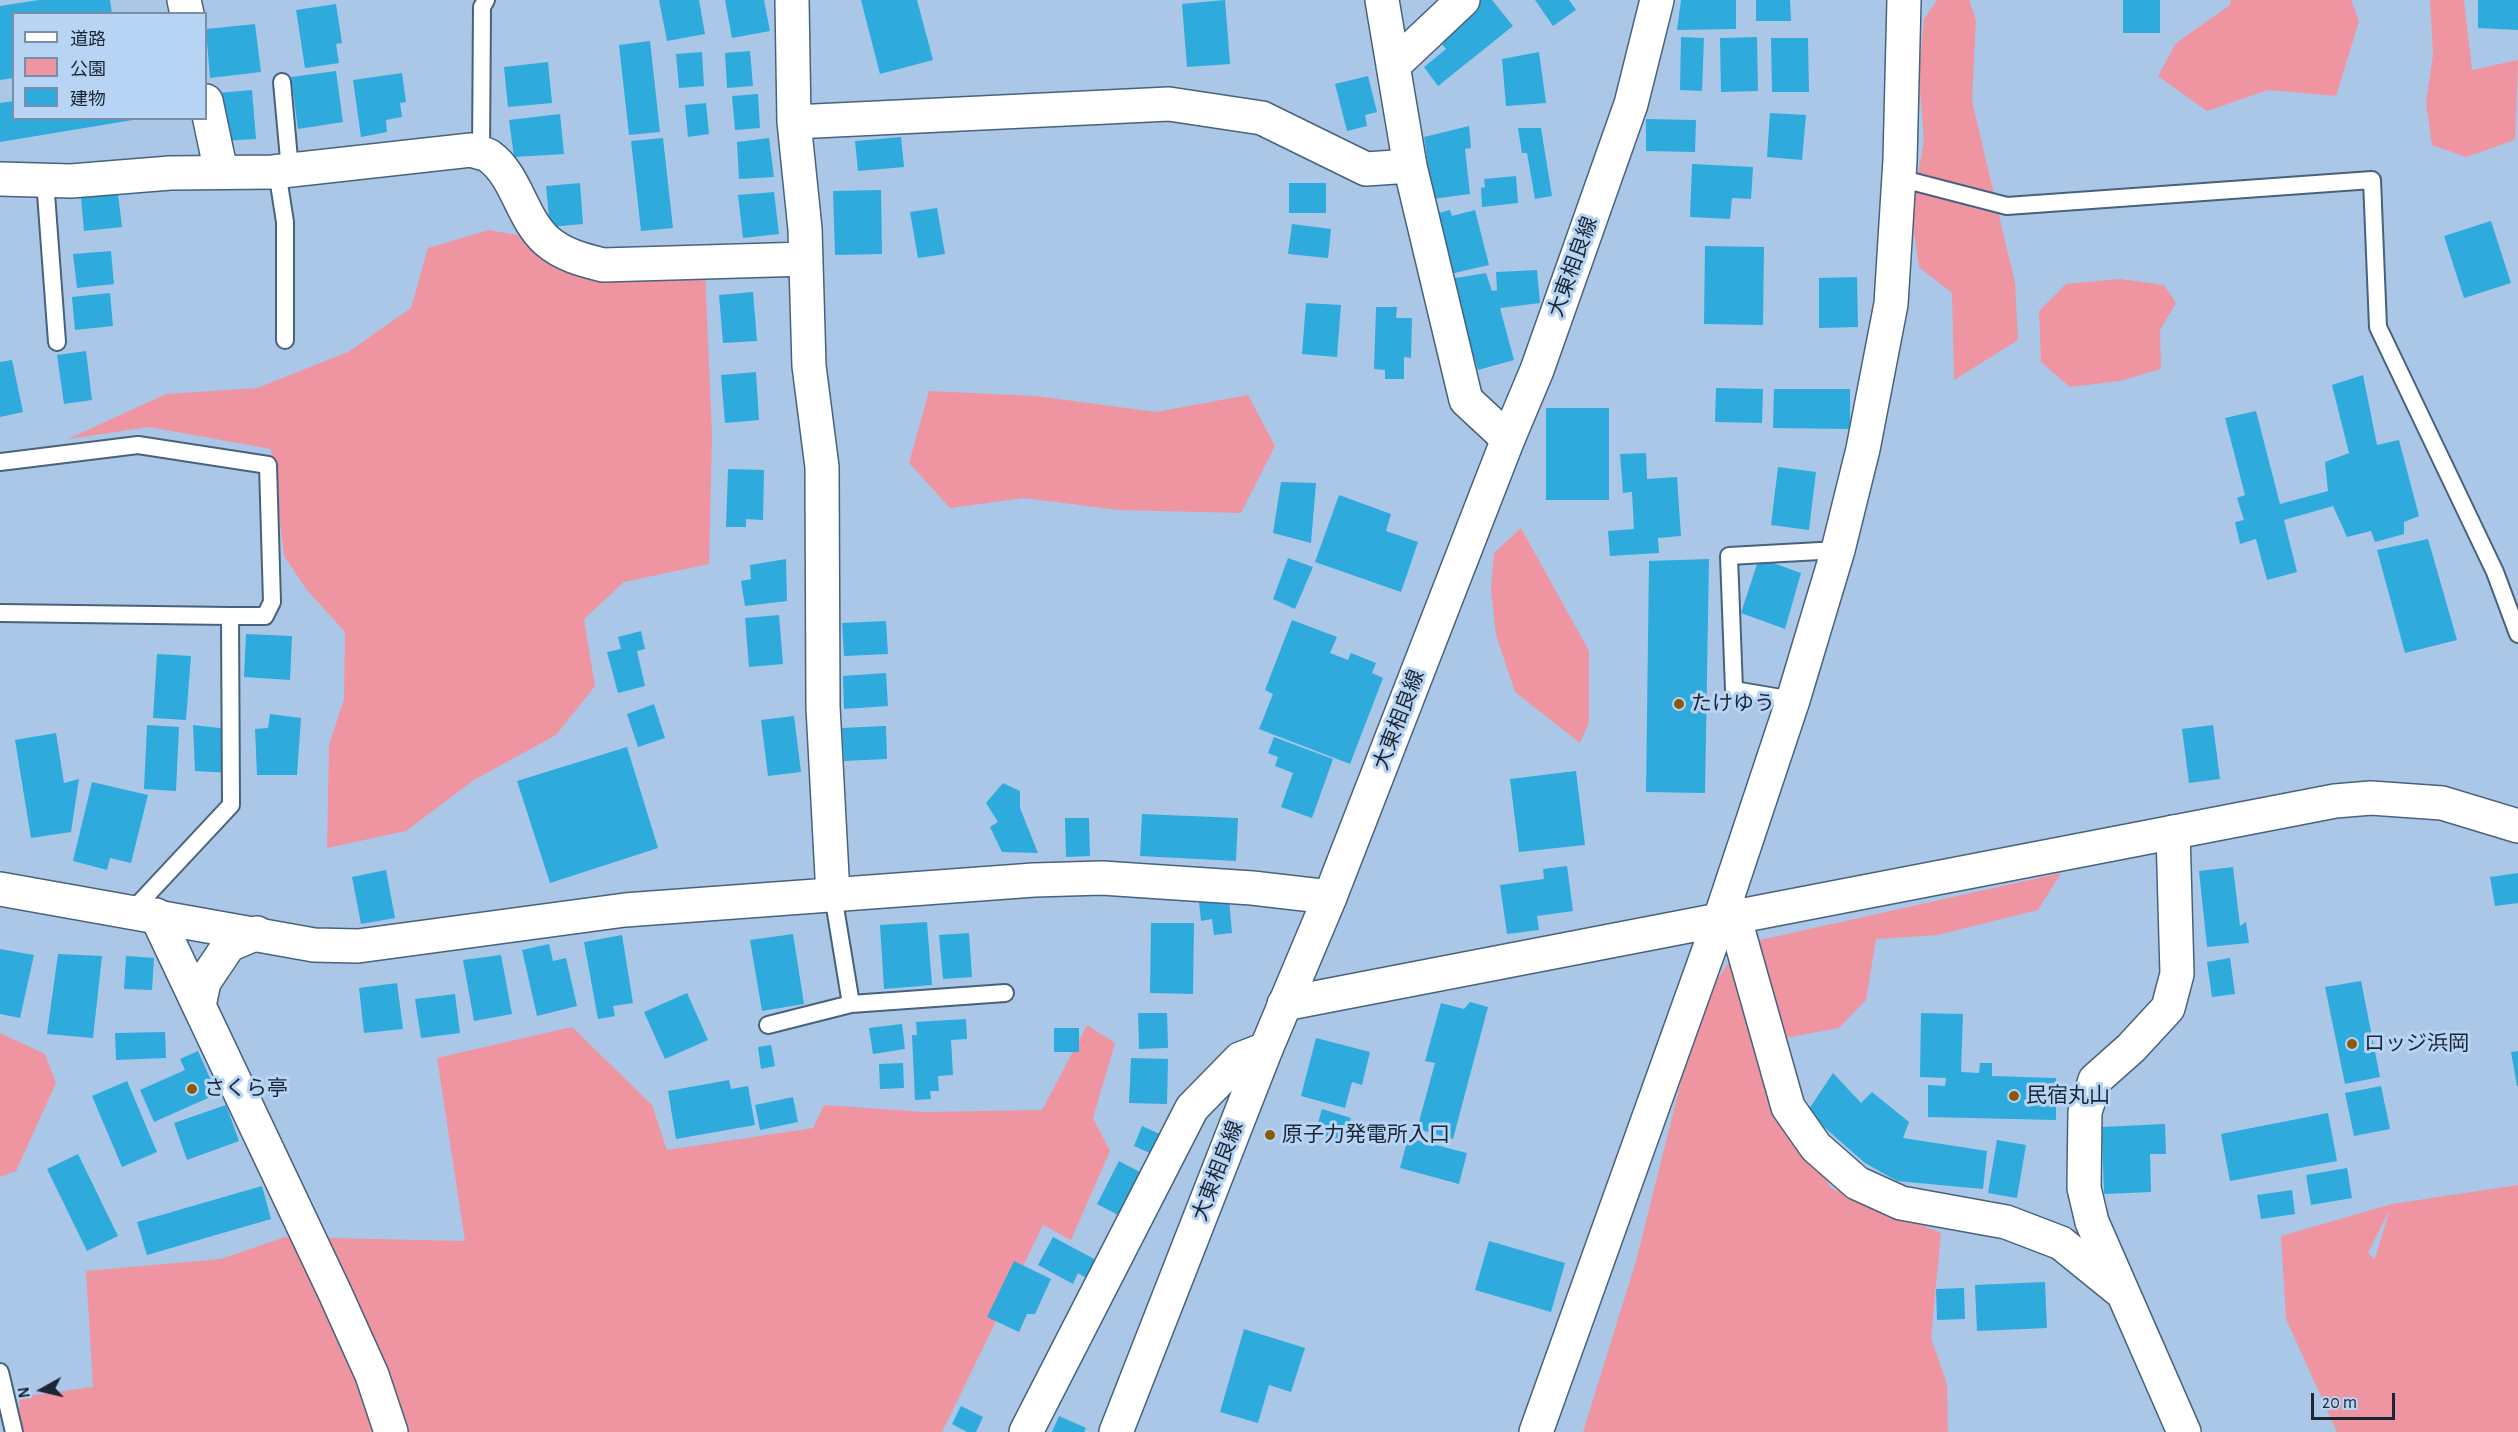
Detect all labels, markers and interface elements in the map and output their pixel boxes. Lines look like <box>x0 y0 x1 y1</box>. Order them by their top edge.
legend <box>12 12 207 120</box>
text: 道路 <box>70 31 106 49</box>
text: 公園 <box>70 61 106 79</box>
text: 建物 <box>70 91 106 109</box>
street label: 大東相良線 <box>1543 213 1603 321</box>
street label: 大東相良線 <box>1368 666 1430 774</box>
place label: たけゆう <box>1691 691 1775 717</box>
marker: たけゆう <box>1672 697 1686 711</box>
place label: ロッジ浜岡 <box>2364 1031 2469 1057</box>
marker: ロッジ浜岡 <box>2345 1037 2359 1051</box>
place label: さくら亭 <box>204 1076 288 1102</box>
marker: さくら亭 <box>185 1082 199 1096</box>
place label: 民宿丸山 <box>2026 1083 2110 1109</box>
marker: 民宿丸山 <box>2007 1089 2021 1103</box>
street label: 大東相良線 <box>1187 1117 1249 1225</box>
place label: 原子力発電所入口 <box>1282 1122 1450 1148</box>
marker: 原子力発電所入口 <box>1263 1128 1277 1142</box>
north arrow <box>12 1360 72 1420</box>
scale bar <box>2314 1381 2398 1419</box>
text: N <box>15 1386 33 1399</box>
text: 20 m <box>2322 1394 2357 1412</box>

